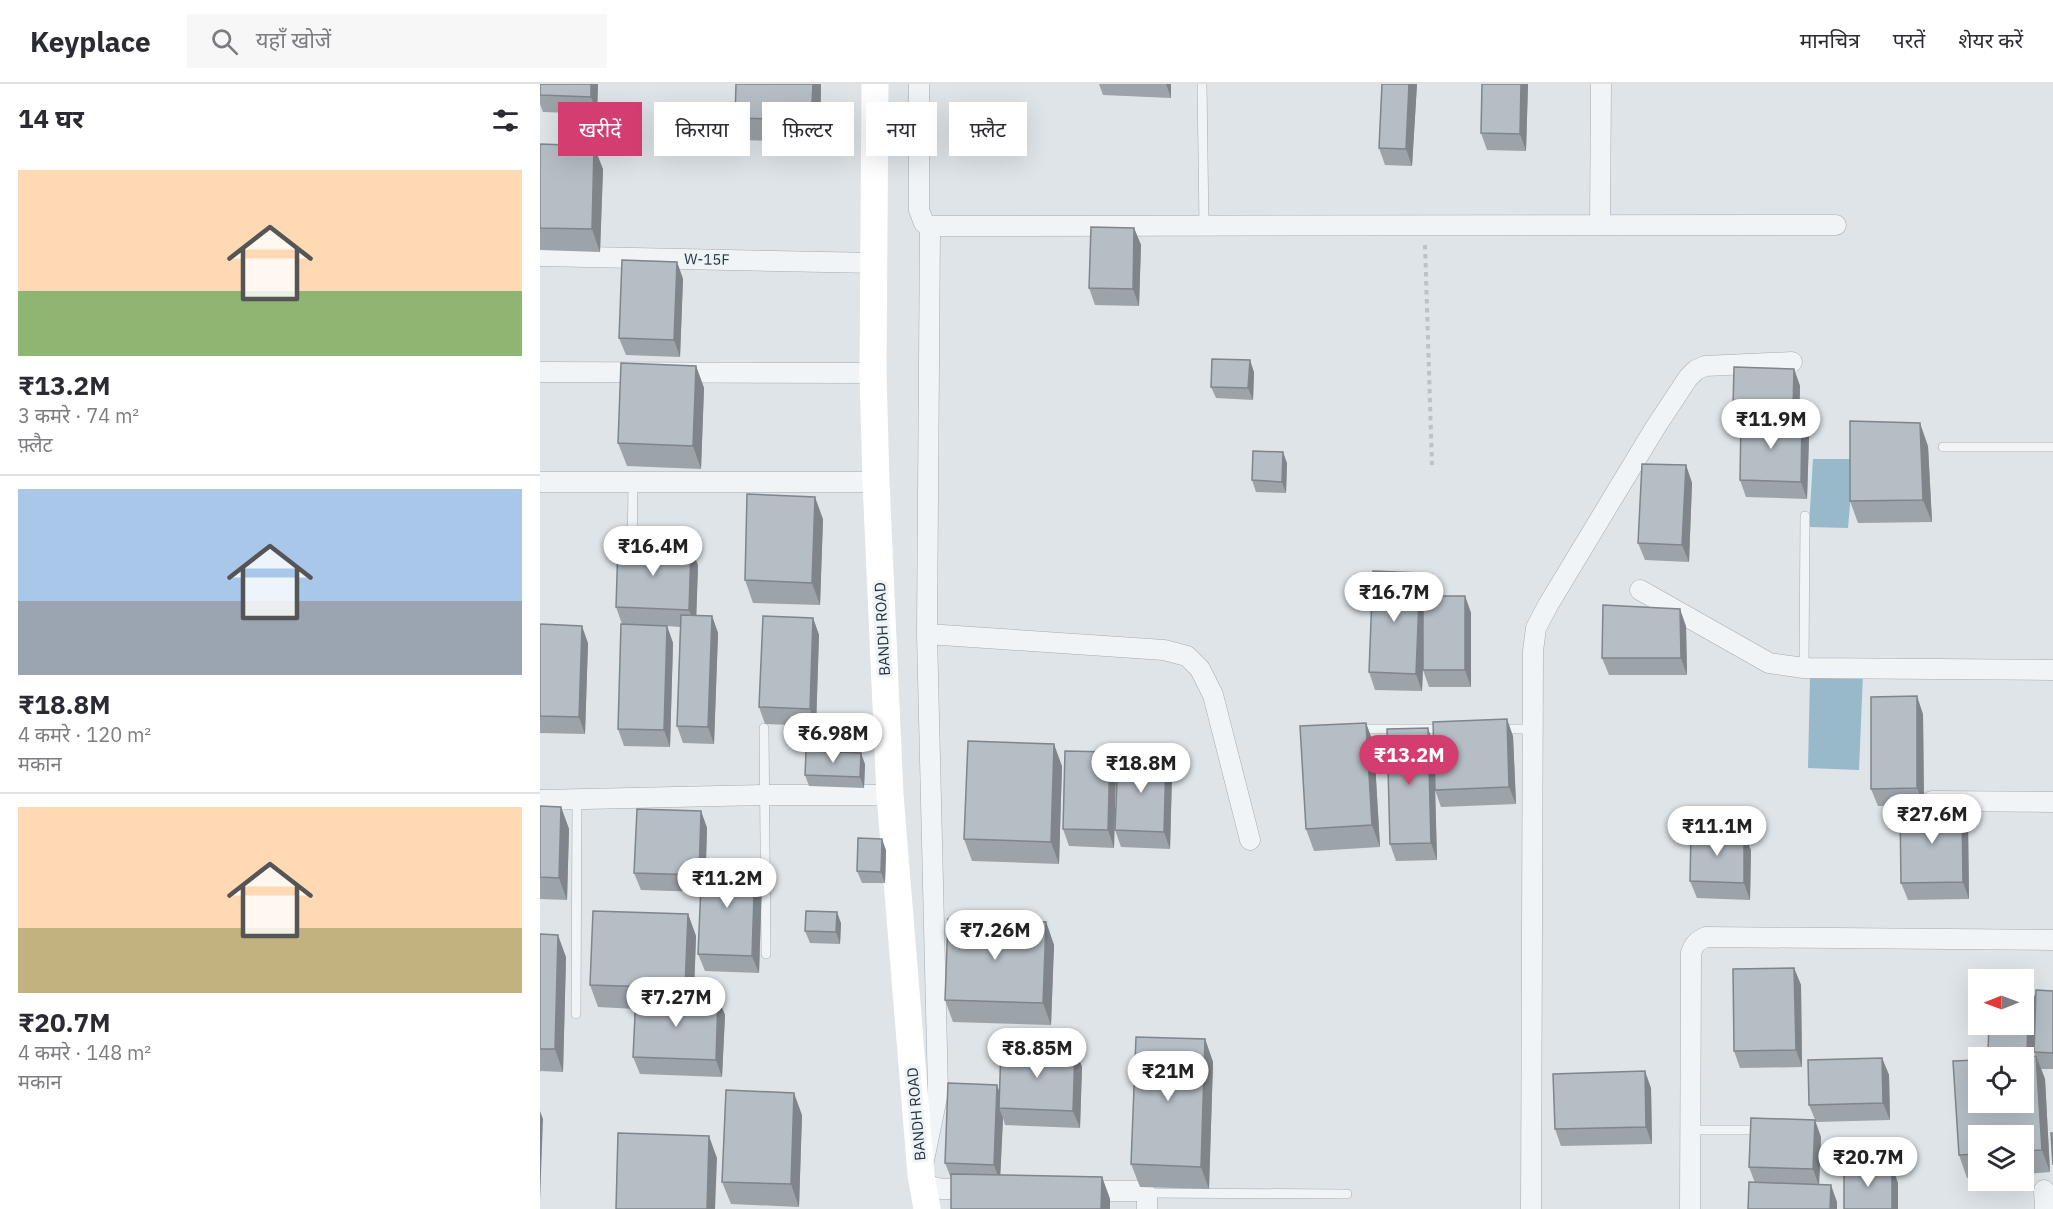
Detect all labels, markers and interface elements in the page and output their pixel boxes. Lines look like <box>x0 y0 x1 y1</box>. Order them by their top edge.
search box <box>187 14 607 68</box>
text: Keyplace <box>30 23 151 60</box>
icon: search <box>208 25 241 58</box>
text: यहाँ खोजें <box>256 25 331 54</box>
text: मानचित्र <box>1800 26 1860 54</box>
text: परतें <box>1893 26 1925 54</box>
text: शेयर करें <box>1958 26 2023 54</box>
text: 14 घर <box>18 101 84 135</box>
chip: खरीदें <box>558 102 642 156</box>
chip: किराया <box>654 102 750 156</box>
chip: फ़िल्टर <box>762 102 854 156</box>
chip: नया <box>866 102 937 156</box>
chip: फ़्लैट <box>949 102 1027 156</box>
icon: filters <box>489 104 522 137</box>
icon: home <box>216 209 324 317</box>
street label: W-15F <box>684 249 730 269</box>
text: ₹13.2M <box>18 368 111 402</box>
pin: ₹11.9M <box>1722 399 1820 450</box>
text: 3 कमरे · 74 m² <box>18 402 139 429</box>
text: ₹11.9M <box>1735 405 1807 432</box>
text: फ़्लैट <box>18 431 53 458</box>
pin: ₹16.4M <box>604 526 702 577</box>
icon: home <box>216 528 324 636</box>
text: ₹16.4M <box>617 532 689 559</box>
pin: ₹16.7M <box>1345 572 1443 623</box>
text: ₹16.7M <box>1358 578 1430 605</box>
street label: BANDH ROAD <box>870 582 894 676</box>
text: ₹18.8M <box>18 687 111 721</box>
pin: ₹6.98M <box>784 713 882 764</box>
text: ₹6.98M <box>797 719 869 746</box>
text: 4 कमरे · 120 m² <box>18 721 151 748</box>
pin: ₹13.2M <box>1360 735 1458 786</box>
text: ₹13.2M <box>1373 741 1445 768</box>
pin: ₹18.8M <box>1092 743 1190 794</box>
text: ₹18.8M <box>1105 749 1177 776</box>
text: मकान <box>18 750 62 777</box>
pin: ₹27.6M <box>1883 794 1981 845</box>
text: ₹27.6M <box>1896 800 1968 827</box>
pin: ₹11.1M <box>1668 806 1766 857</box>
text: ₹11.1M <box>1681 812 1753 839</box>
icon: home <box>216 846 324 954</box>
pin: ₹11.2M <box>678 858 776 909</box>
text: ₹11.2M <box>691 864 763 891</box>
pin: ₹7.26M <box>946 910 1044 961</box>
text: ₹7.26M <box>959 916 1031 943</box>
north arrow <box>1968 969 2034 1035</box>
map controls <box>1968 969 2034 1191</box>
pin: ₹7.27M <box>627 977 725 1028</box>
text: ₹7.27M <box>640 983 712 1010</box>
text: ₹20.7M <box>18 1005 111 1039</box>
pin: ₹8.85M <box>988 1028 1086 1079</box>
text: ₹8.85M <box>1001 1034 1073 1061</box>
text: 4 कमरे · 148 m² <box>18 1039 151 1066</box>
button: locate <box>1968 1047 2034 1113</box>
pin: ₹21M <box>1132 1051 1204 1102</box>
text: ₹21M <box>1142 1057 1194 1084</box>
street label: BANDH ROAD <box>902 1067 930 1161</box>
text: मकान <box>18 1068 62 1095</box>
button: layers <box>1968 1125 2034 1191</box>
pin: ₹20.7M <box>1819 1137 1917 1188</box>
text: ₹20.7M <box>1832 1143 1904 1170</box>

